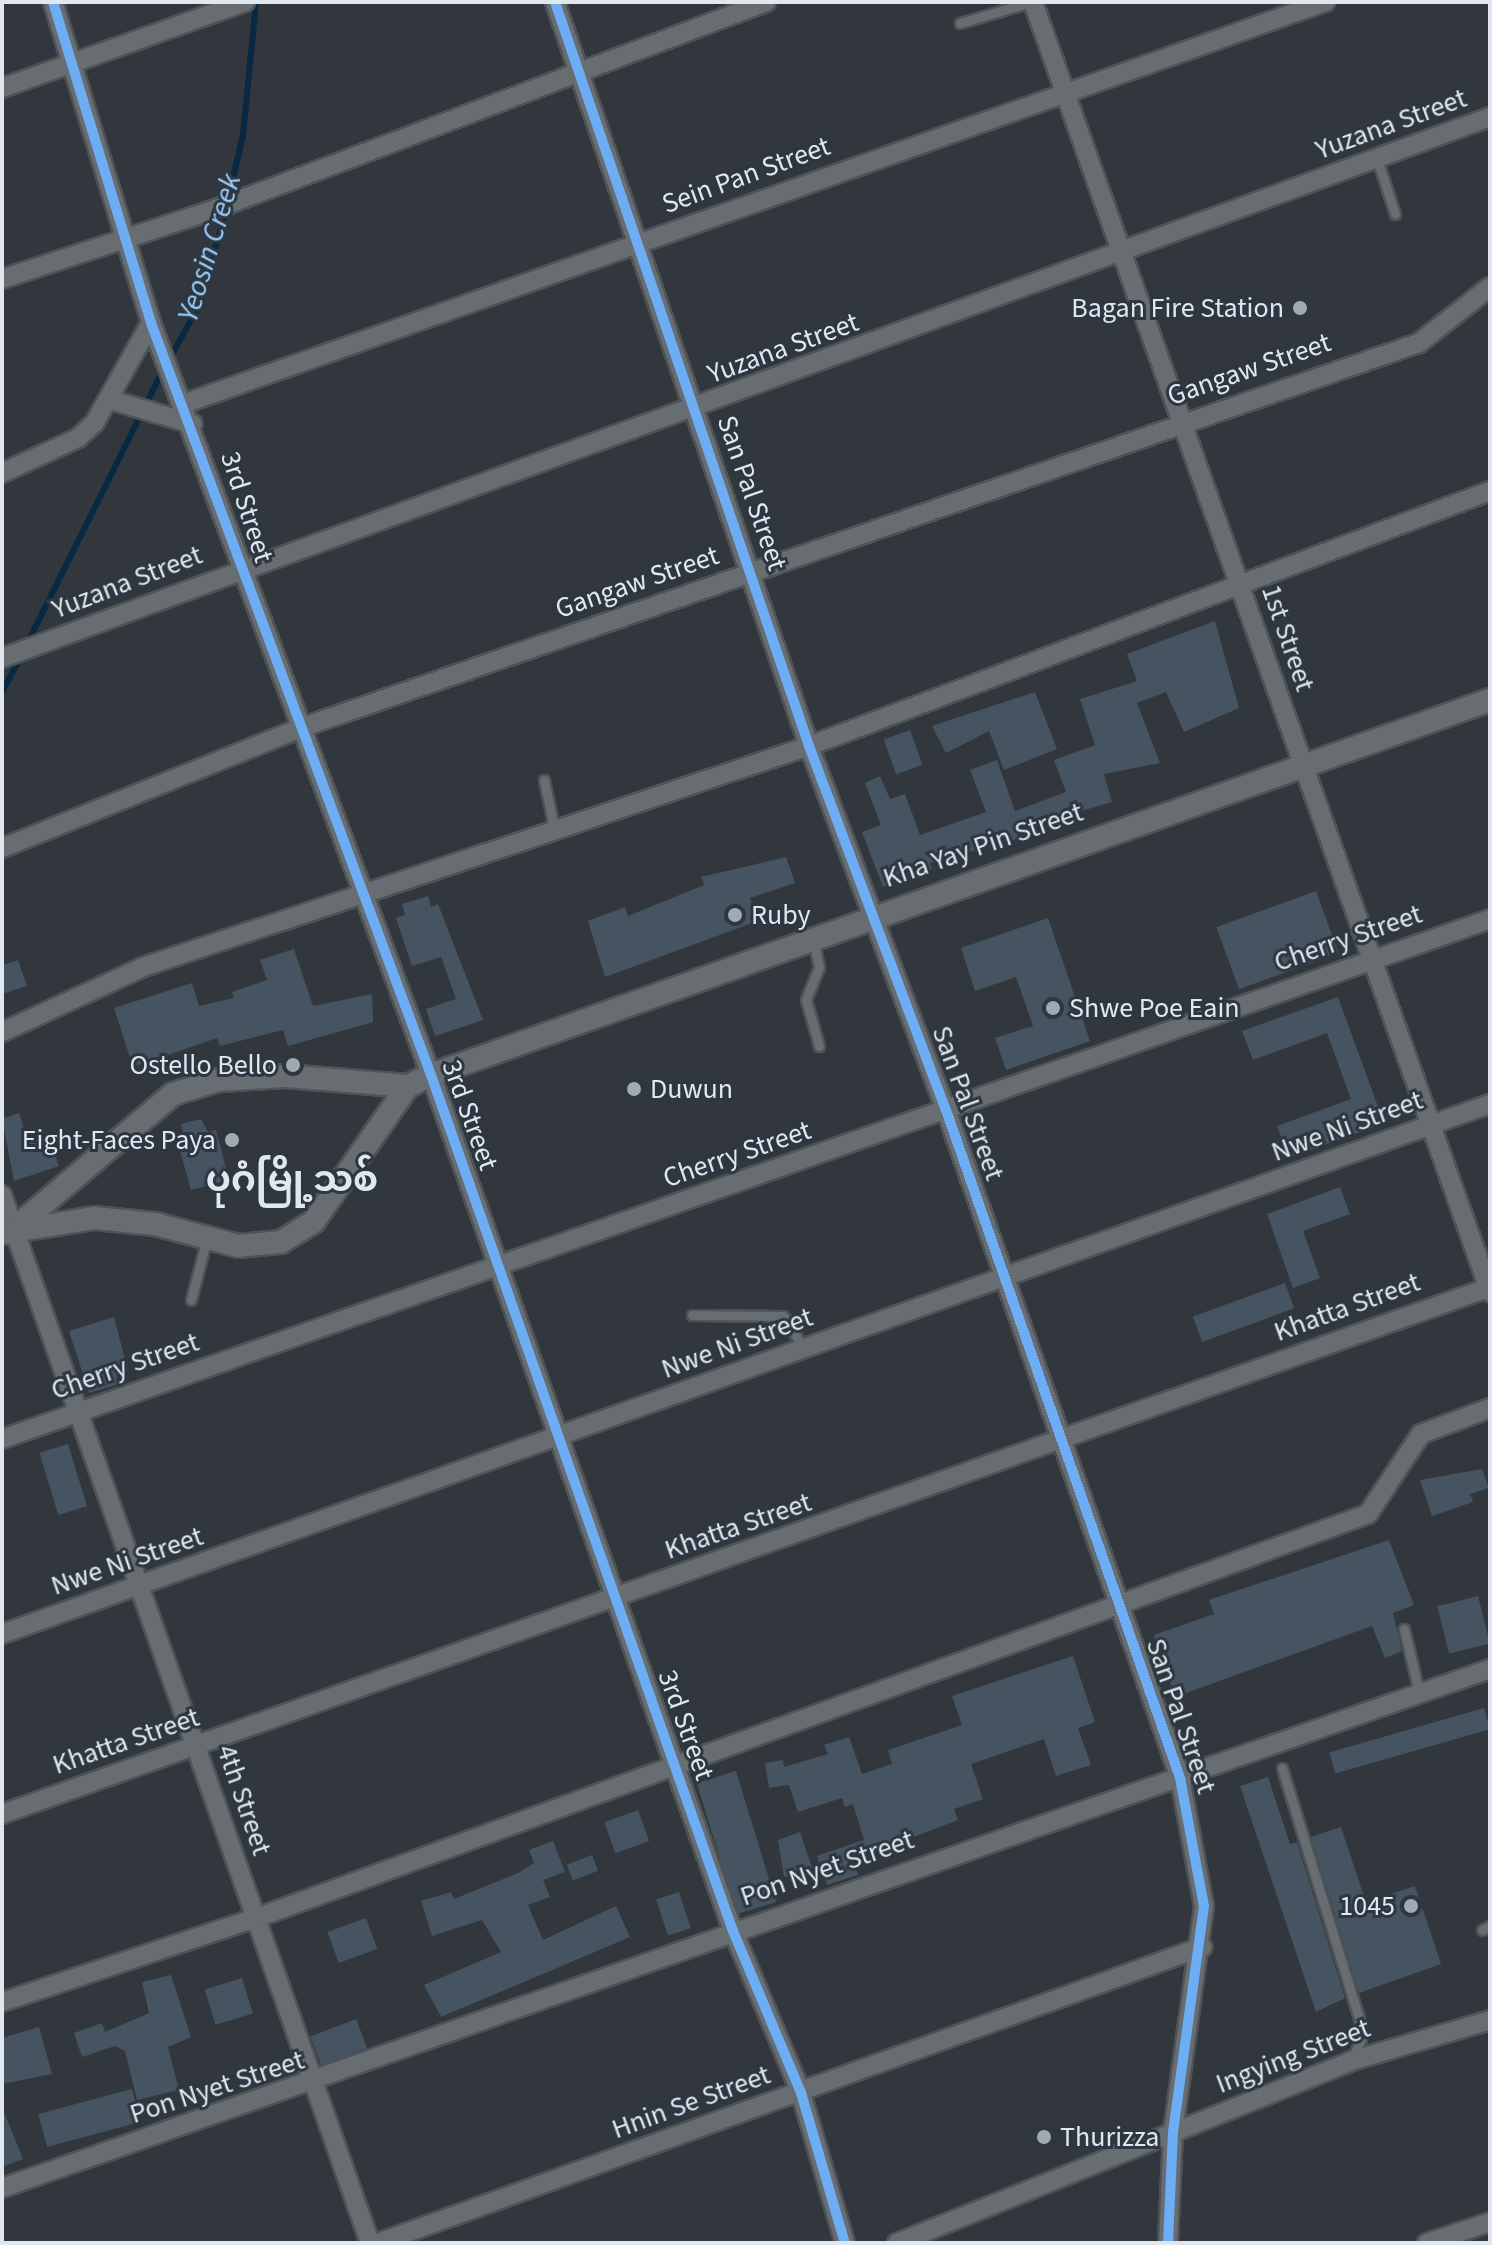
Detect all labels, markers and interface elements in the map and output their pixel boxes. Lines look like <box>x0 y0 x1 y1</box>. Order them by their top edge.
street label: Yuzana Street <box>1311 81 1471 167</box>
street label: Sein Pan Street <box>657 129 835 221</box>
water label: Yeosin Creek <box>170 170 250 326</box>
place label: Bagan Fire Station <box>1071 291 1284 325</box>
marker: Bagan Fire Station <box>1291 299 1309 317</box>
street label: Yuzana Street <box>703 305 863 391</box>
street label: Gangaw Street <box>1163 325 1335 413</box>
street label: San Pal Street <box>710 411 794 575</box>
street label: 3rd Street <box>213 447 281 567</box>
street label: Yuzana Street <box>47 538 207 626</box>
street label: Gangaw Street <box>551 538 723 626</box>
street label: 1st Street <box>1254 580 1322 696</box>
street label: Kha Yay Pin Street <box>879 795 1087 895</box>
street label: Cherry Street <box>1270 897 1426 979</box>
place label: Ruby <box>751 898 811 932</box>
marker: Ruby <box>726 906 744 924</box>
place label: Shwe Poe Eain <box>1069 991 1240 1025</box>
marker: Shwe Poe Eain <box>1044 999 1062 1017</box>
street label: San Pal Street <box>925 1021 1011 1185</box>
place label: Ostello Bello <box>129 1048 277 1082</box>
street label: 3rd Street <box>435 1055 505 1175</box>
marker: Ostello Bello <box>284 1056 302 1074</box>
place label: Duwun <box>650 1072 733 1106</box>
marker: Duwun <box>625 1080 643 1098</box>
street label: Nwe Ni Street <box>1267 1083 1427 1169</box>
street label: Cherry Street <box>659 1113 815 1195</box>
place label: Eight-Faces Paya <box>22 1123 216 1157</box>
marker: Eight-Faces Paya <box>223 1131 241 1149</box>
district label: ပုဂံမြို့သစ် <box>206 1158 378 1202</box>
street label: Khatta Street <box>1269 1265 1425 1349</box>
street label: Nwe Ni Street <box>657 1300 817 1386</box>
street label: Cherry Street <box>47 1325 203 1407</box>
street label: Khatta Street <box>660 1485 816 1567</box>
street label: Nwe Ni Street <box>47 1519 207 1603</box>
street label: San Pal Street <box>1139 1634 1223 1798</box>
street label: 3rd Street <box>651 1665 721 1785</box>
street label: Khatta Street <box>48 1700 204 1782</box>
street label: 4th Street <box>209 1740 279 1860</box>
street label: Pon Nyet Street <box>736 1823 918 1913</box>
place label: 1045 <box>1339 1889 1395 1923</box>
marker: 1045 <box>1402 1897 1420 1915</box>
street label: Ingying Street <box>1211 2011 1375 2101</box>
street label: Pon Nyet Street <box>126 2043 308 2131</box>
street label: Hnin Se Street <box>607 2058 775 2146</box>
place label: Thurizza <box>1060 2120 1159 2154</box>
marker: Thurizza <box>1035 2128 1053 2146</box>

